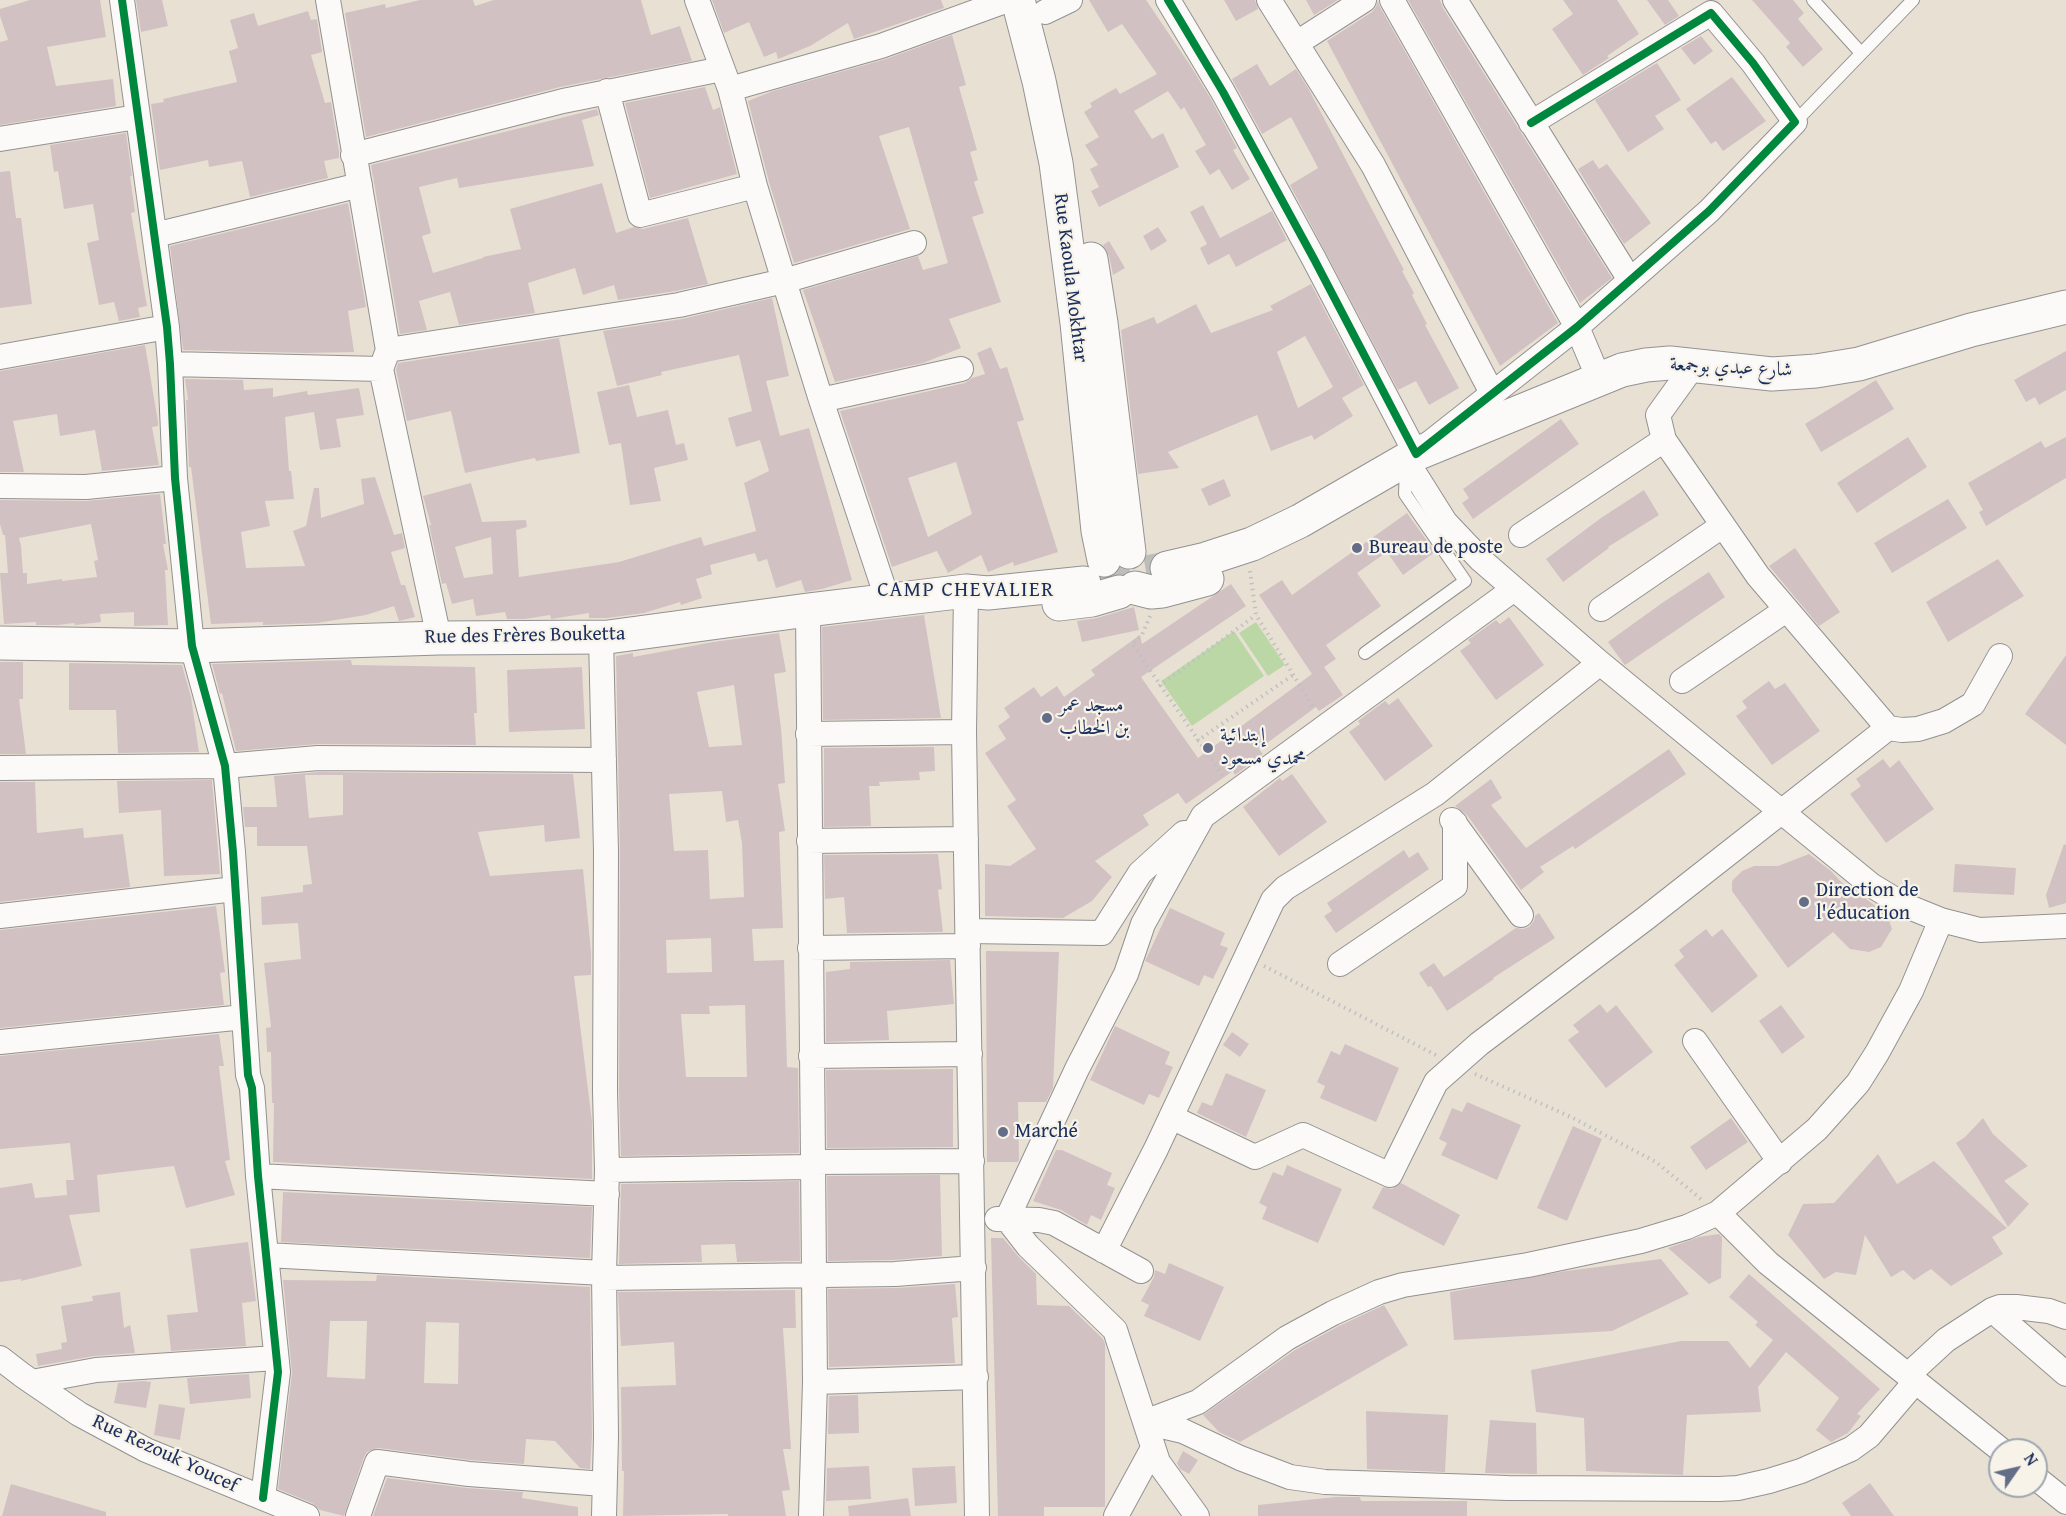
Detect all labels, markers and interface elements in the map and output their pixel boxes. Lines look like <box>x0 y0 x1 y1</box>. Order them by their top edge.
street label: Rue Kaoula Mokhtar <box>1048 192 1092 364</box>
street label: شارع عبدي بوجمعة <box>1669 353 1793 383</box>
place label: Bureau de poste <box>1369 536 1503 560</box>
marker: Bureau de poste <box>1350 541 1364 555</box>
district label: CAMP CHEVALIER <box>877 578 1055 604</box>
street label: Rue des Frères Bouketta <box>424 622 626 650</box>
place label: مسجد عمر بن الخطاب <box>1059 694 1129 741</box>
marker: مسجد عمر بن الخطاب <box>1040 711 1054 725</box>
place label: إبتدائية محمدي مسعود <box>1220 724 1306 771</box>
marker: إبتدائية محمدي مسعود <box>1201 741 1215 755</box>
place label: Direction de l'éducation <box>1816 879 1919 926</box>
marker: Direction de l'éducation <box>1797 895 1811 909</box>
place label: Marché <box>1015 1120 1078 1144</box>
marker: Marché <box>996 1125 1010 1139</box>
street label: Rue Rezouk Youcef <box>88 1410 242 1498</box>
north arrow <box>1988 1438 2048 1498</box>
text: N <box>2018 1448 2044 1470</box>

